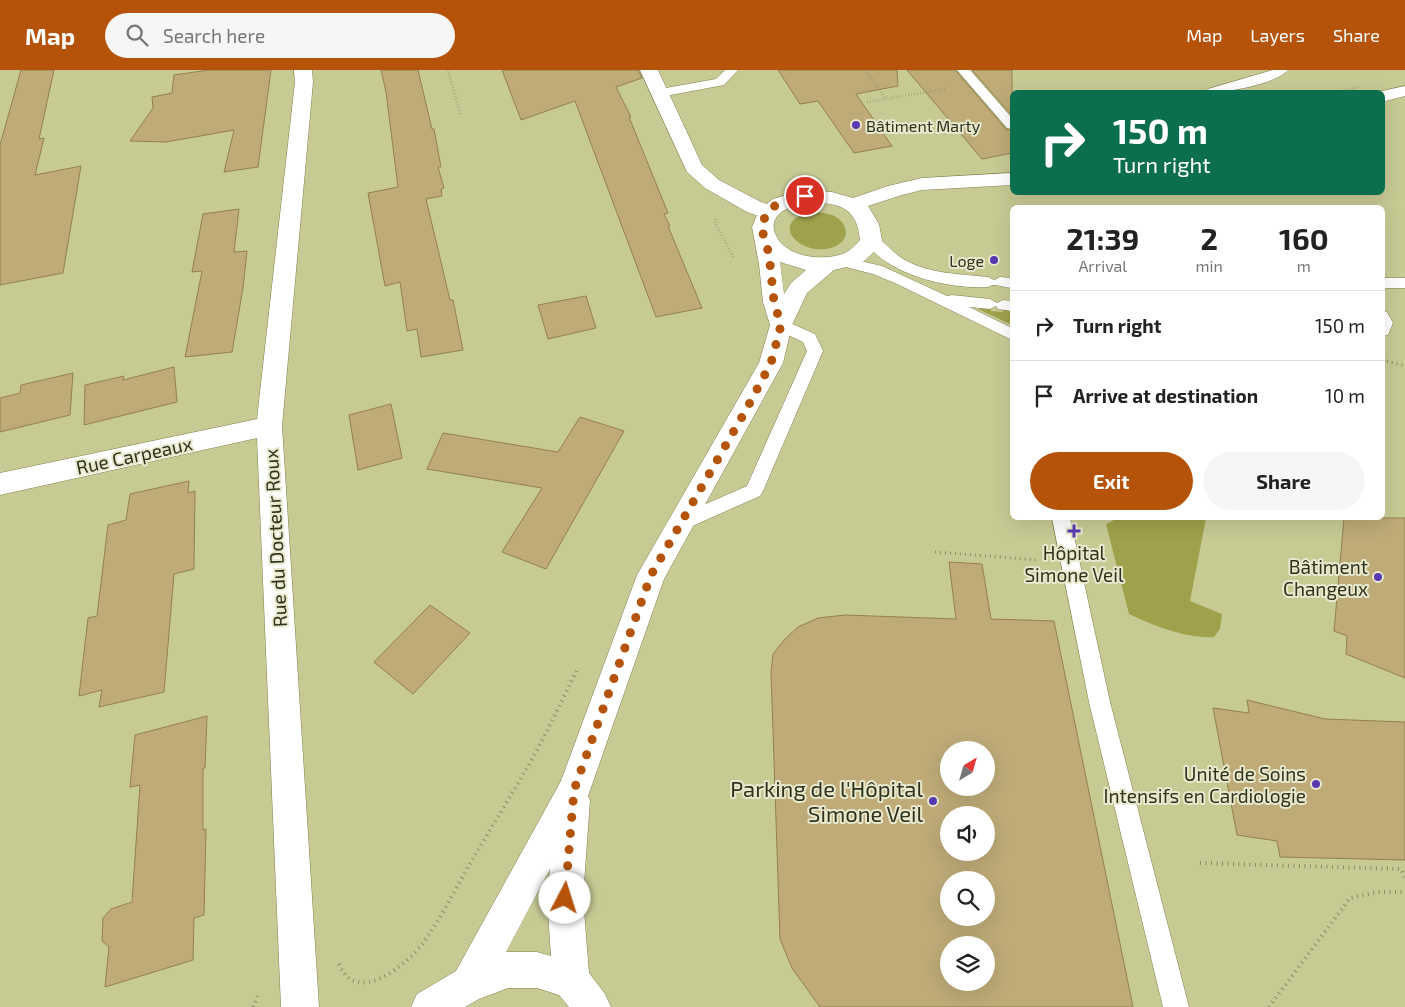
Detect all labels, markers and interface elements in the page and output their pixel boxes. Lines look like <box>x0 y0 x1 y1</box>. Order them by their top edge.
search box <box>105 13 455 58</box>
text: Map <box>25 21 75 50</box>
icon: search <box>123 21 151 49</box>
text: Search here <box>163 24 265 47</box>
text: Map <box>1186 24 1222 46</box>
text: Layers <box>1250 24 1305 46</box>
text: Share <box>1333 24 1380 46</box>
text: 150 m <box>1113 109 1208 151</box>
icon: right <box>1030 110 1095 175</box>
place label: Bâtiment Marty <box>866 116 981 135</box>
marker: Bâtiment Marty <box>850 119 862 131</box>
text: Turn right <box>1113 151 1211 177</box>
pin <box>784 175 826 217</box>
icon: arrive <box>791 182 819 210</box>
text: 21:39 <box>1066 220 1139 256</box>
text: 2 <box>1200 220 1218 256</box>
text: 160 <box>1279 220 1329 256</box>
place label: Loge <box>949 251 984 270</box>
marker: Loge <box>988 254 1000 266</box>
text: Arrival <box>1078 256 1127 275</box>
text: min <box>1195 256 1223 275</box>
text: m <box>1297 256 1311 275</box>
icon: right <box>1030 312 1058 340</box>
text: Turn right <box>1073 314 1161 337</box>
text: 150 m <box>1315 314 1365 337</box>
icon: arrive <box>1030 382 1058 410</box>
text: Arrive at destination <box>1073 384 1258 407</box>
text: 10 m <box>1325 384 1365 407</box>
street label: Rue Carpeaux <box>74 431 194 479</box>
street label: Rue du Docteur Roux <box>259 448 291 628</box>
button: Exit <box>1030 452 1193 510</box>
button: Share <box>1203 452 1365 510</box>
marker: Hôpital Simone Veil <box>1067 524 1081 538</box>
place label: Hôpital Simone Veil <box>1024 541 1124 586</box>
place label: Bâtiment Changeux <box>1283 555 1368 600</box>
marker: Bâtiment Changeux <box>1372 571 1384 583</box>
north arrow <box>940 741 995 796</box>
map controls <box>940 741 995 991</box>
place label: Unité de Soins Intensifs en Cardiologie <box>1104 762 1306 807</box>
place label: Parking de l'Hôpital Simone Veil <box>730 775 923 826</box>
marker: Unité de Soins Intensifs en Cardiologie <box>1310 778 1322 790</box>
marker: Parking de l'Hôpital Simone Veil <box>927 795 939 807</box>
button: sound <box>940 806 995 861</box>
position arrow <box>538 871 590 923</box>
button: search <box>940 871 995 926</box>
button: layers <box>940 936 995 991</box>

